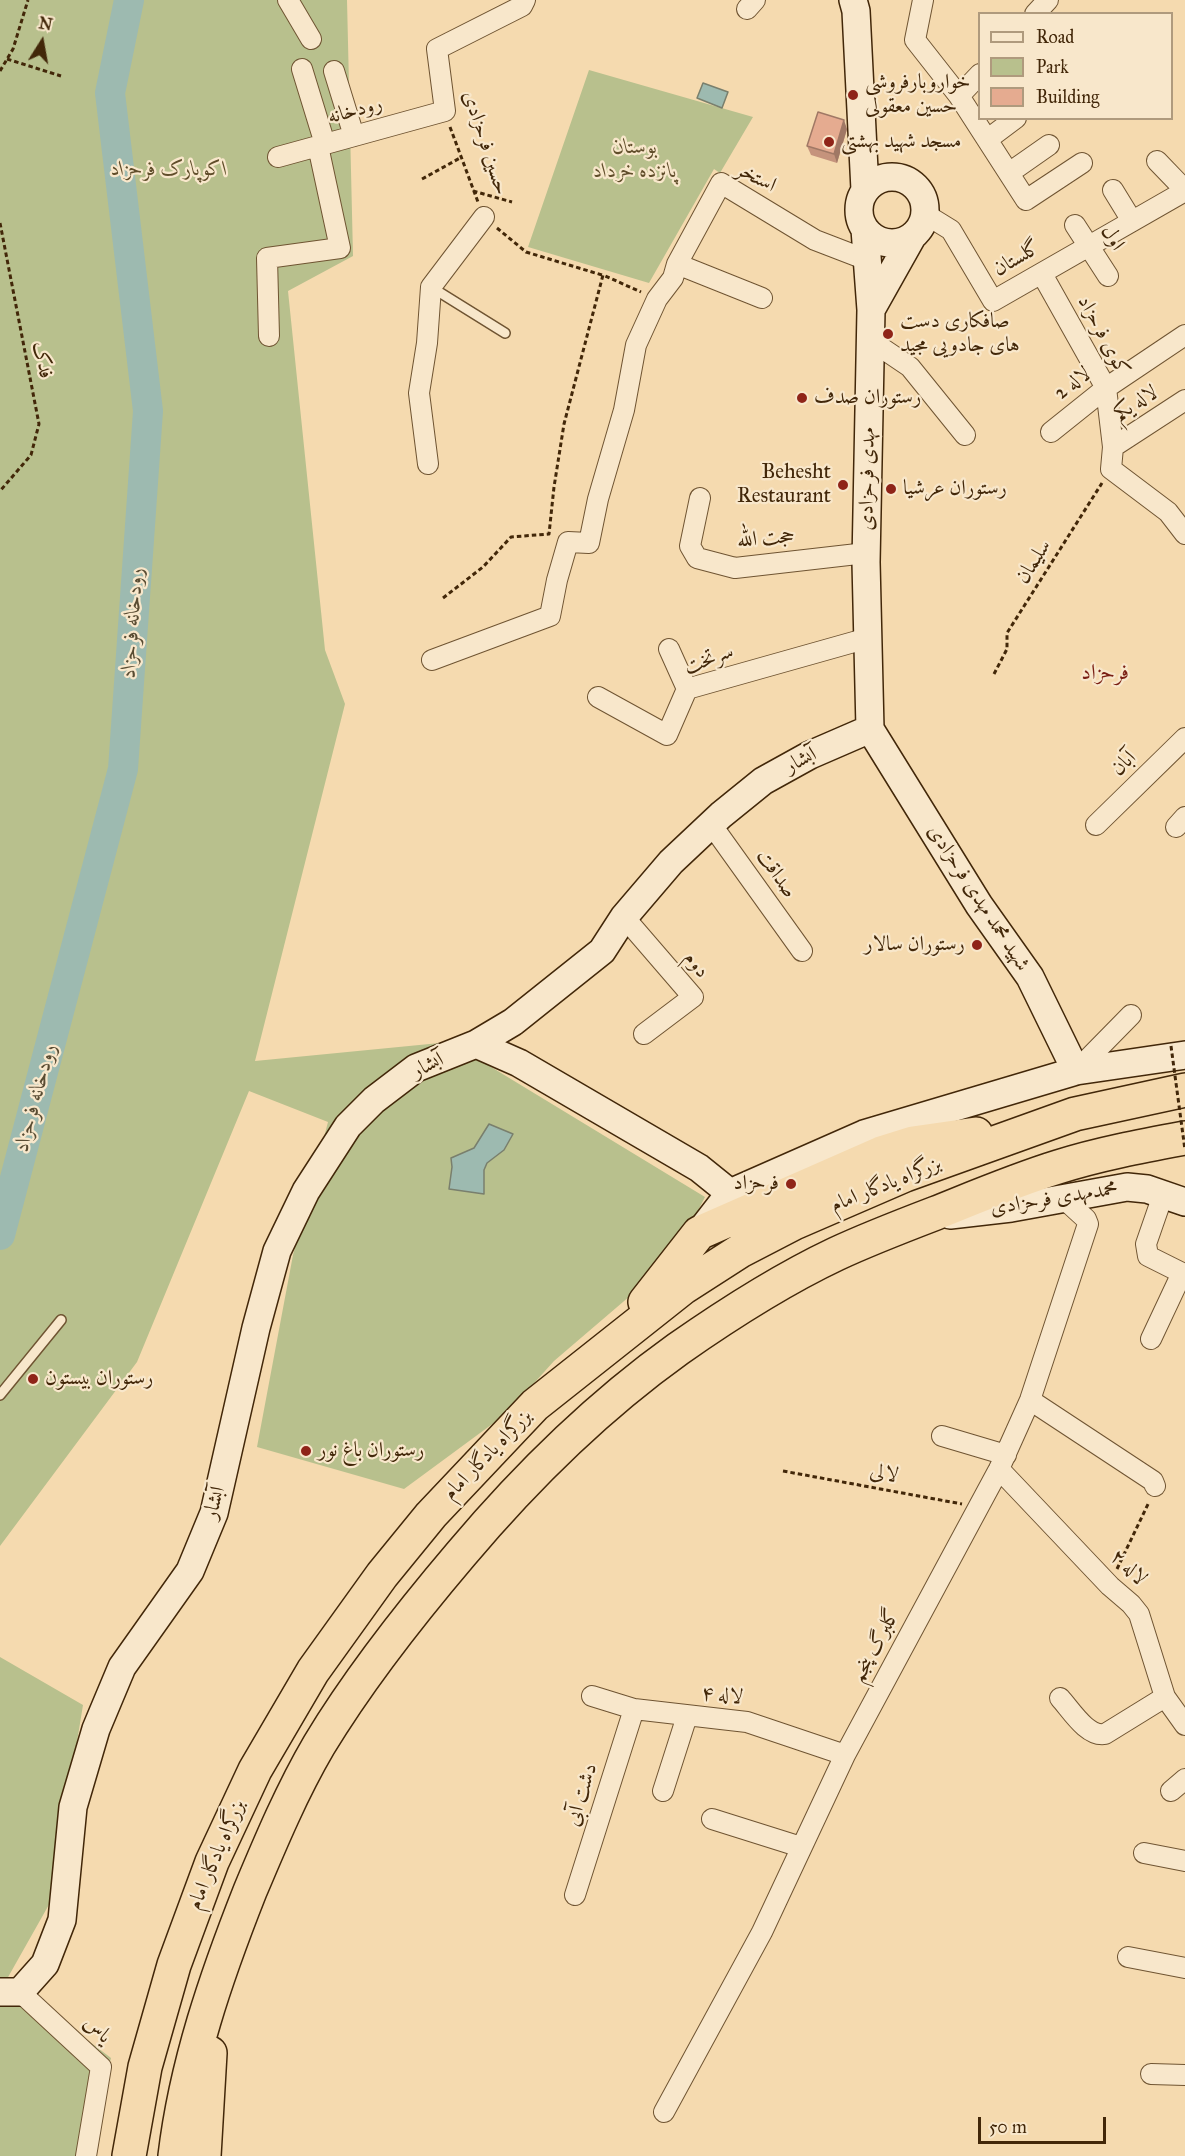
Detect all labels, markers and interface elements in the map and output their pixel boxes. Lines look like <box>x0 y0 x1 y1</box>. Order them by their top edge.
north arrow <box>12 12 72 72</box>
legend <box>978 12 1173 120</box>
text: N <box>37 13 54 34</box>
text: Road <box>1036 26 1074 48</box>
text: Park <box>1036 56 1069 78</box>
place label: خواروبارفروشی حسین معقولی <box>865 70 971 120</box>
text: Building <box>1036 86 1099 108</box>
street label: حسین فرحزادی <box>456 88 514 198</box>
marker: خواروبارفروشی حسین معقولی <box>846 88 860 102</box>
street label: رودخانه <box>325 92 385 130</box>
place label: مسجد شهید بهشتی <box>841 129 962 155</box>
park label: بوستان پانزده خرداد <box>593 135 677 185</box>
marker: مسجد شهید بهشتی <box>822 135 836 149</box>
park label: اکوپارک فرحزاد <box>110 157 228 183</box>
street label: استخر <box>732 157 780 199</box>
street label: اول <box>1095 220 1129 256</box>
street label: گلستان <box>989 236 1045 282</box>
street label: کوی فرحزاد <box>1071 291 1135 381</box>
place label: صافکاری دست های جادویی مجید <box>900 309 1020 359</box>
marker: صافکاری دست های جادویی مجید <box>881 327 895 341</box>
street label: فدک <box>26 339 58 381</box>
street label: لاله 2 <box>1050 362 1096 406</box>
street label: لاله یکم <box>1109 380 1163 428</box>
place label: رستوران صدف <box>814 385 921 411</box>
marker: رستوران صدف <box>795 391 809 405</box>
street label: مهدی فرحزادی <box>854 427 882 531</box>
place label: Behesht Restaurant <box>737 460 831 510</box>
place label: رستوران عرشیا <box>903 476 1007 502</box>
marker: Behesht Restaurant <box>836 478 850 492</box>
marker: رستوران عرشیا <box>884 482 898 496</box>
street label: حجت الله <box>736 524 796 554</box>
street label: سلیمان <box>1011 535 1057 589</box>
water label: رودخانه فرحزاد <box>116 567 150 679</box>
street label: سرتخت <box>681 639 737 681</box>
district label: فرحزاد <box>1081 661 1129 687</box>
street label: آبشار <box>781 742 821 780</box>
street label: آبان <box>1106 746 1142 782</box>
street label: شهید محمد مهدی فرحزادی <box>921 820 1035 976</box>
street label: صداقت <box>750 845 802 903</box>
place label: رستوران سالار <box>864 932 965 958</box>
marker: رستوران سالار <box>970 938 984 952</box>
street label: دوم <box>678 946 714 984</box>
water label: رودخانه فرحزاد <box>9 1041 63 1155</box>
street label: آبشار <box>408 1048 448 1084</box>
street label: بزرگراه یادگار امام <box>827 1151 945 1219</box>
place label: فرحزاد <box>733 1171 779 1197</box>
street label: محمدمهدی فرحزادی <box>989 1176 1119 1222</box>
marker: فرحزاد <box>784 1177 798 1191</box>
place label: رستوران بیستون <box>45 1366 153 1392</box>
marker: رستوران بیستون <box>26 1372 40 1386</box>
street label: بزرگراه یادگار امام <box>438 1404 538 1506</box>
place label: رستوران باغ نور <box>318 1438 424 1464</box>
marker: رستوران باغ نور <box>299 1444 313 1458</box>
street label: لالی <box>868 1459 900 1489</box>
street label: آبشار <box>198 1484 232 1522</box>
street label: لاله ۲ <box>1104 1544 1152 1592</box>
street label: گلبرگ پنجم <box>846 1605 906 1687</box>
street label: لاله ۴ <box>700 1681 744 1711</box>
street label: دشت آبی <box>561 1761 603 1829</box>
street label: بزرگراه یادگار امام <box>183 1796 251 1914</box>
street label: یاس <box>78 2011 116 2049</box>
scale bar <box>981 2105 1108 2143</box>
text: 50 m <box>989 2116 1027 2138</box>

